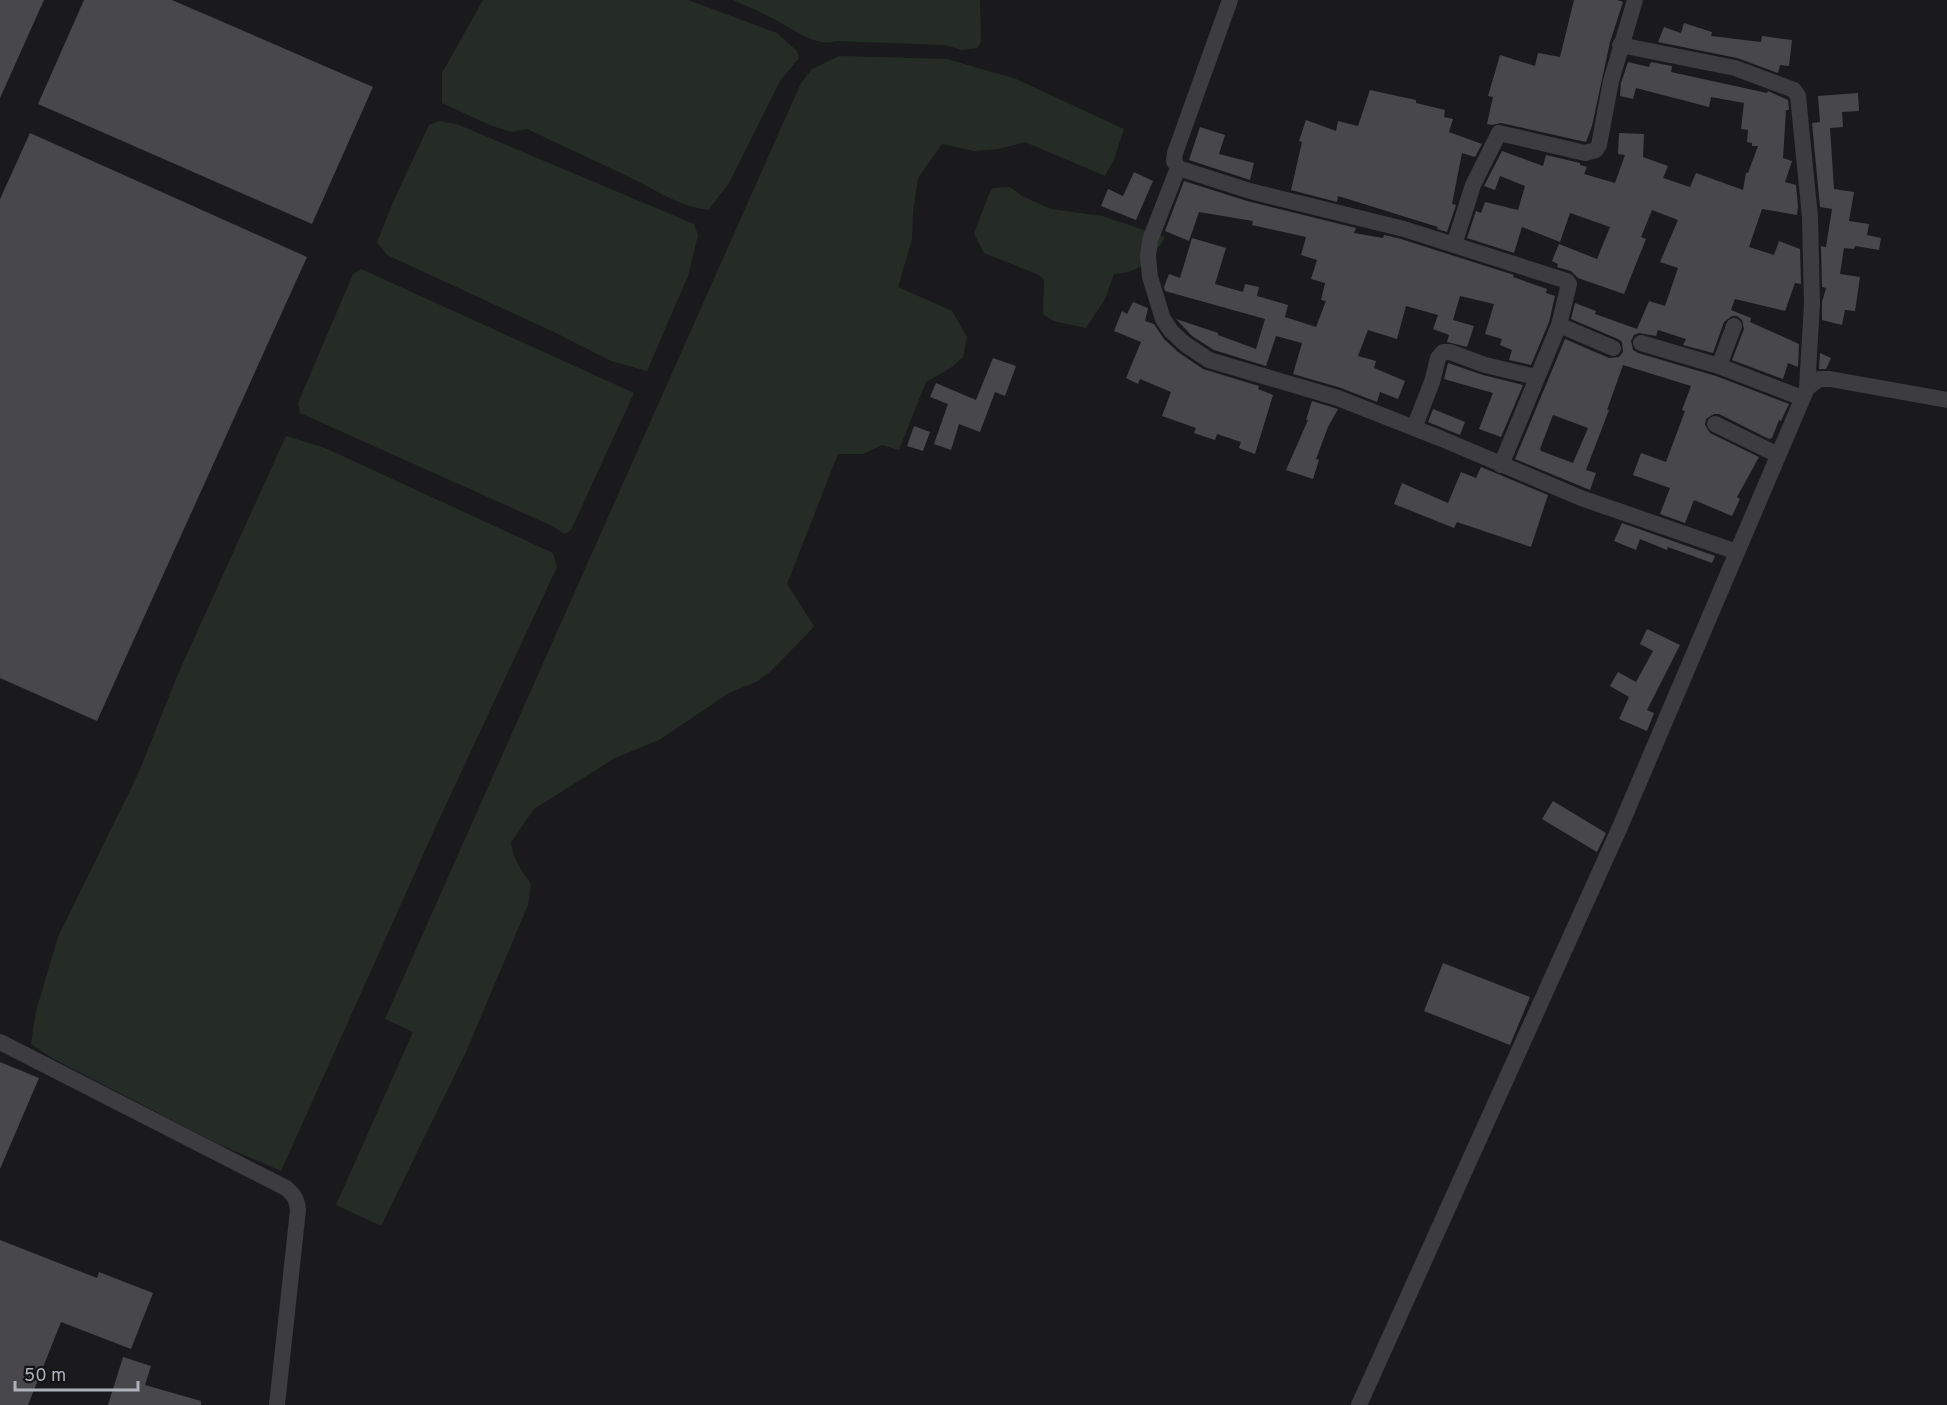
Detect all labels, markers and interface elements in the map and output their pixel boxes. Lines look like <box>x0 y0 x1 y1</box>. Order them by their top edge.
scale bar <box>15 1354 138 1392</box>
text: 50 m <box>24 1365 66 1388</box>

